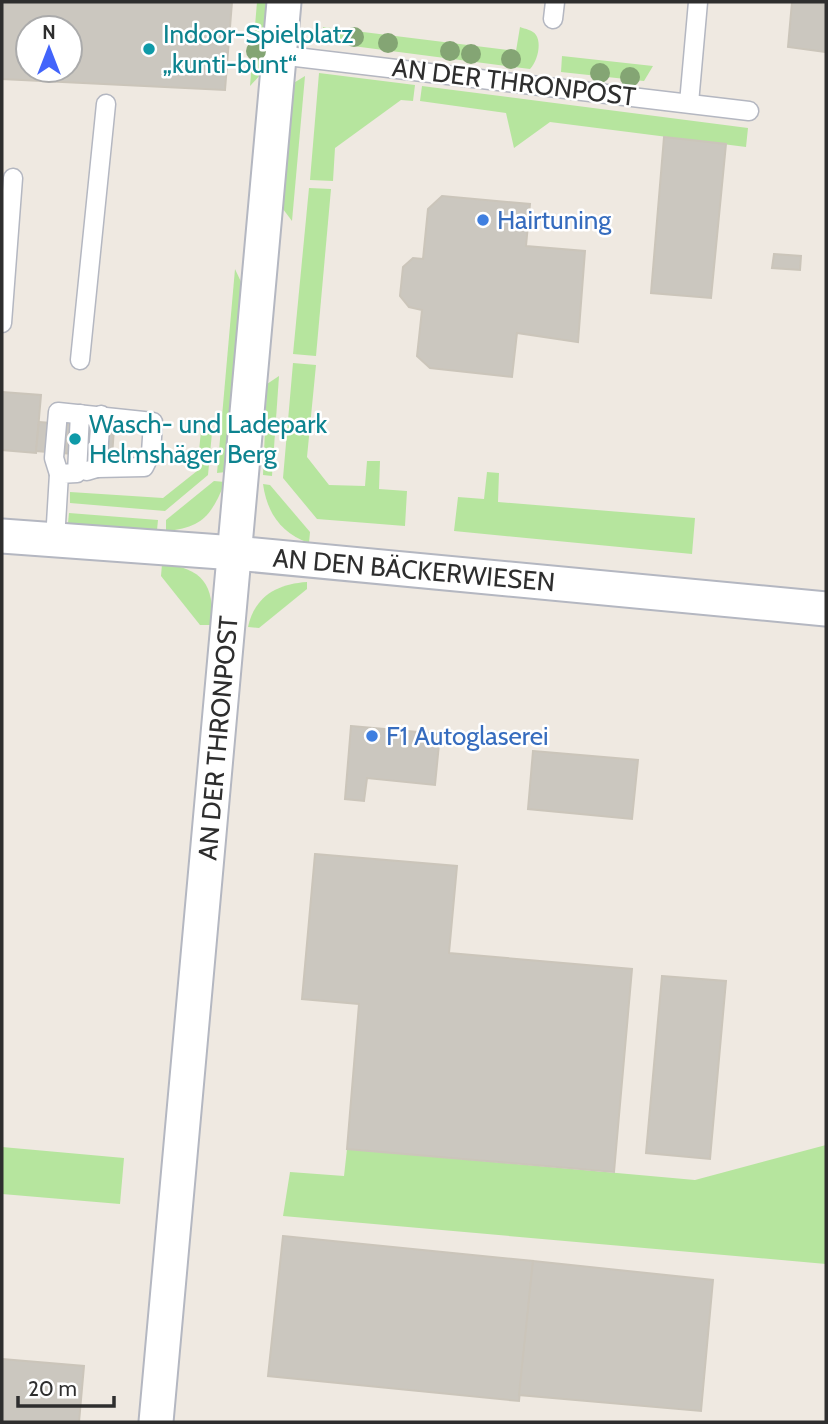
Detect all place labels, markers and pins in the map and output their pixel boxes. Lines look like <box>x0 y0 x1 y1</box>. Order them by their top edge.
place label: Indoor-Spielplatz „kunti-bunt“ <box>163 18 354 80</box>
marker: Indoor-Spielplatz „kunti-bunt“ <box>141 41 157 57</box>
place label: Hairtuning <box>497 204 612 236</box>
marker: Hairtuning <box>475 212 491 228</box>
place label: Wasch- und Ladepark Helmshäger Berg <box>89 408 327 470</box>
marker: Wasch- und Ladepark Helmshäger Berg <box>67 431 83 447</box>
place label: F1 Autoglaserei <box>386 720 549 752</box>
marker: F1 Autoglaserei <box>364 728 380 744</box>

